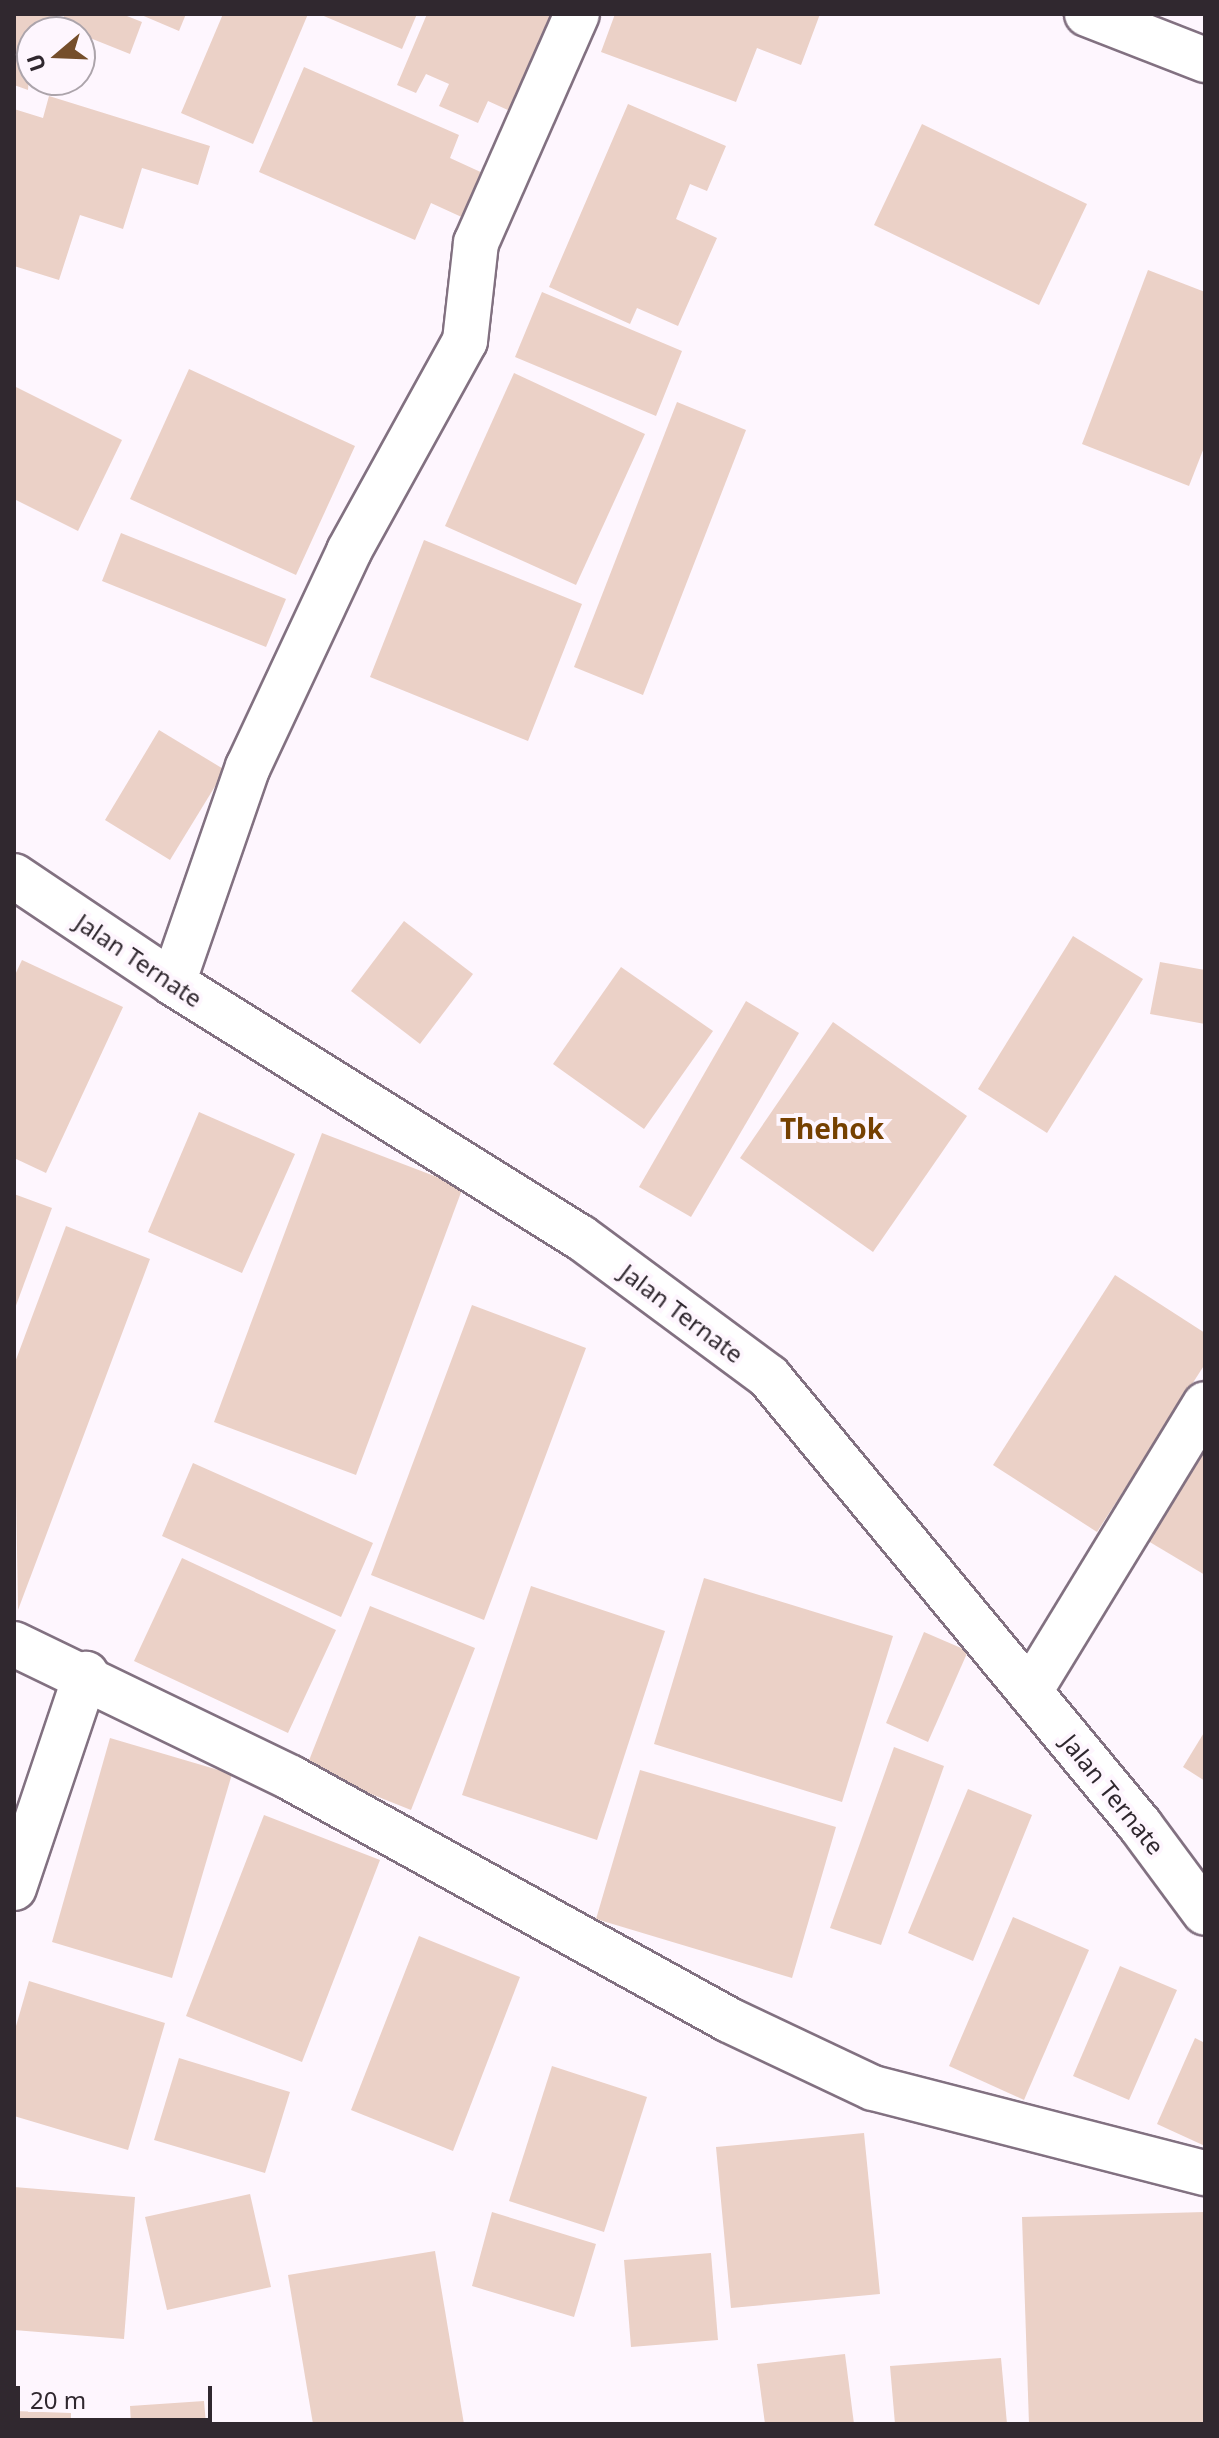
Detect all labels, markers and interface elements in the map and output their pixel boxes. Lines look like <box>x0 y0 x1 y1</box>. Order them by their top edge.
north arrow <box>16 16 96 96</box>
text: U <box>18 50 52 76</box>
street label: Jalan Ternate <box>70 907 208 1013</box>
district label: Thehok <box>780 1111 884 1145</box>
street label: Jalan Ternate <box>615 1257 749 1369</box>
street label: Jalan Ternate <box>1056 1728 1170 1860</box>
scale bar <box>20 2370 216 2420</box>
text: 20 m <box>30 2383 86 2416</box>

